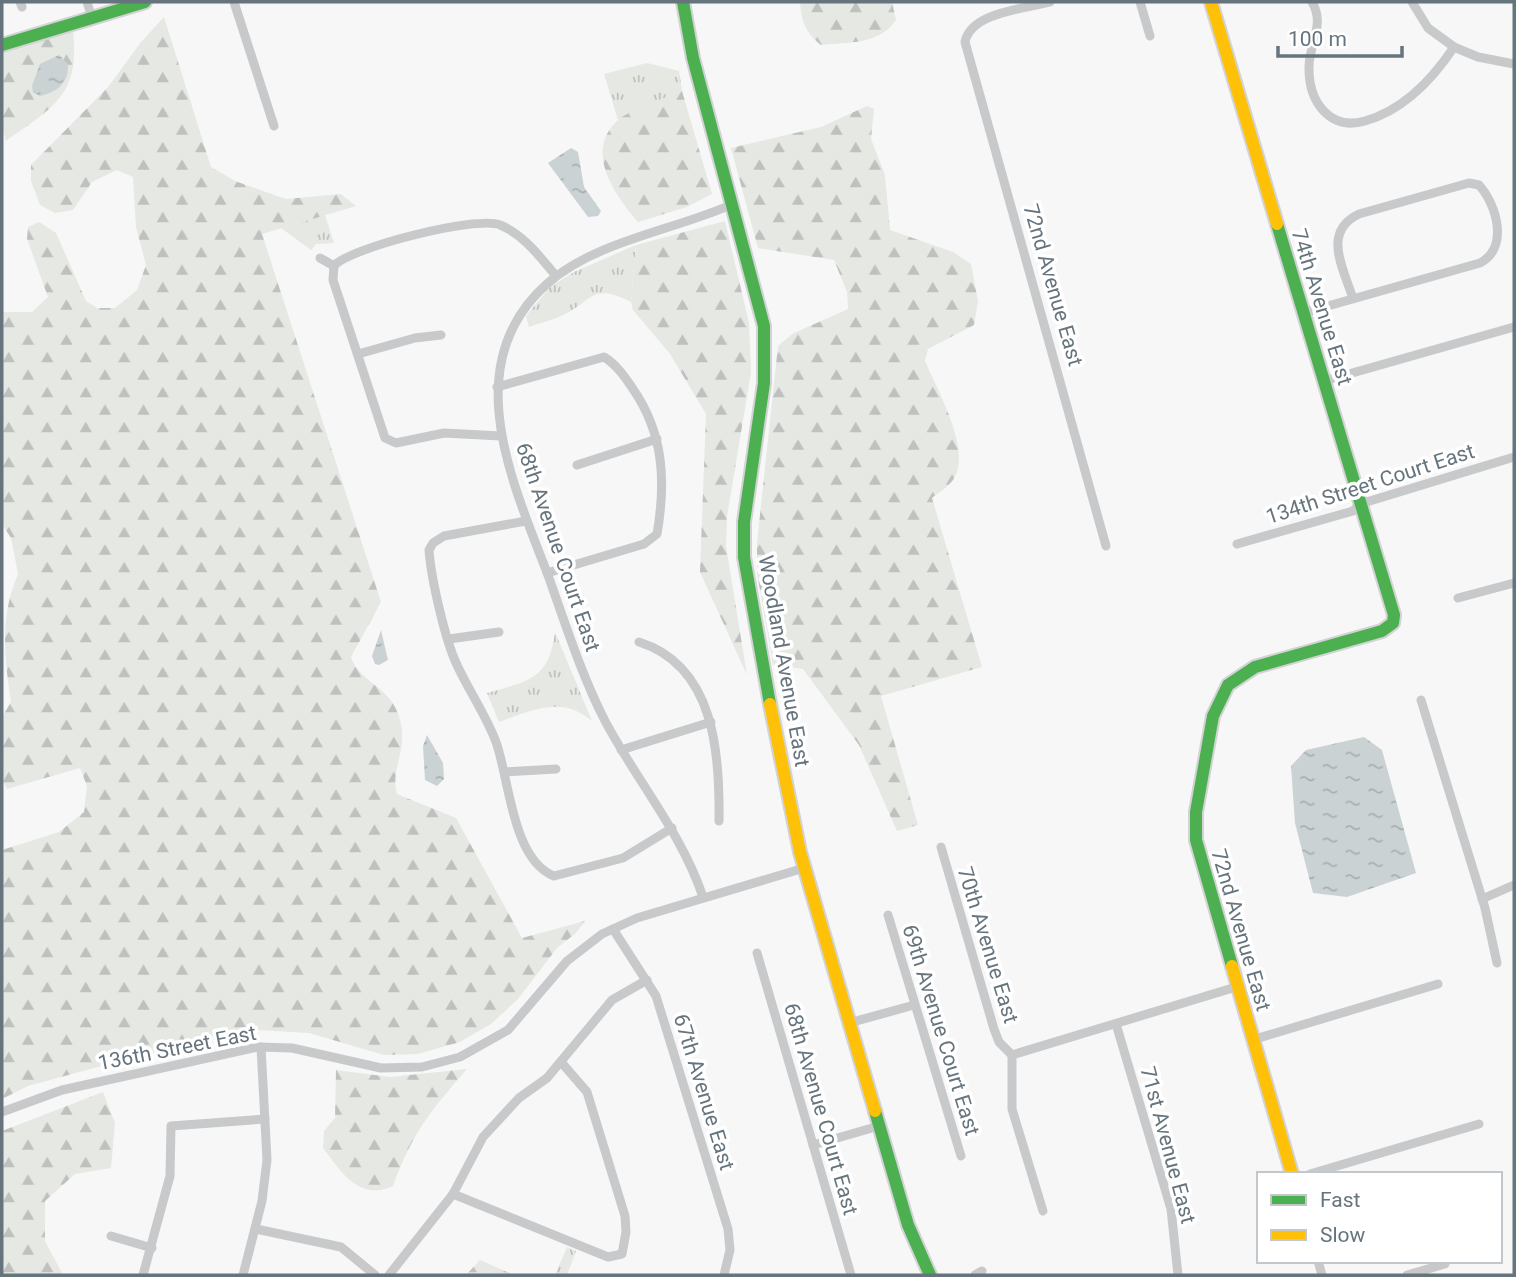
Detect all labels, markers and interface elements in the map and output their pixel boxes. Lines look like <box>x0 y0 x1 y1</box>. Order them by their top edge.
scale bar <box>1278 14 1402 58</box>
text: 100 m <box>1288 27 1347 51</box>
street label: 72nd Avenue East <box>1018 201 1088 369</box>
street label: 74th Avenue East <box>1287 226 1357 388</box>
street label: 68th Avenue Court East <box>511 439 605 655</box>
street label: 134th Street Court East <box>1263 439 1477 529</box>
street label: Woodland Avenue East <box>754 553 814 769</box>
street label: 72nd Avenue East <box>1206 846 1276 1014</box>
street label: 70th Avenue East <box>953 864 1023 1026</box>
street label: 69th Avenue Court East <box>897 922 985 1138</box>
street label: 68th Avenue Court East <box>779 1000 863 1218</box>
street label: 67th Avenue East <box>669 1011 739 1173</box>
street label: 136th Street East <box>96 1021 258 1075</box>
street label: 71st Avenue East <box>1136 1064 1201 1226</box>
legend <box>1257 1172 1502 1263</box>
text: Fast <box>1320 1188 1361 1212</box>
text: Slow <box>1320 1223 1366 1247</box>

